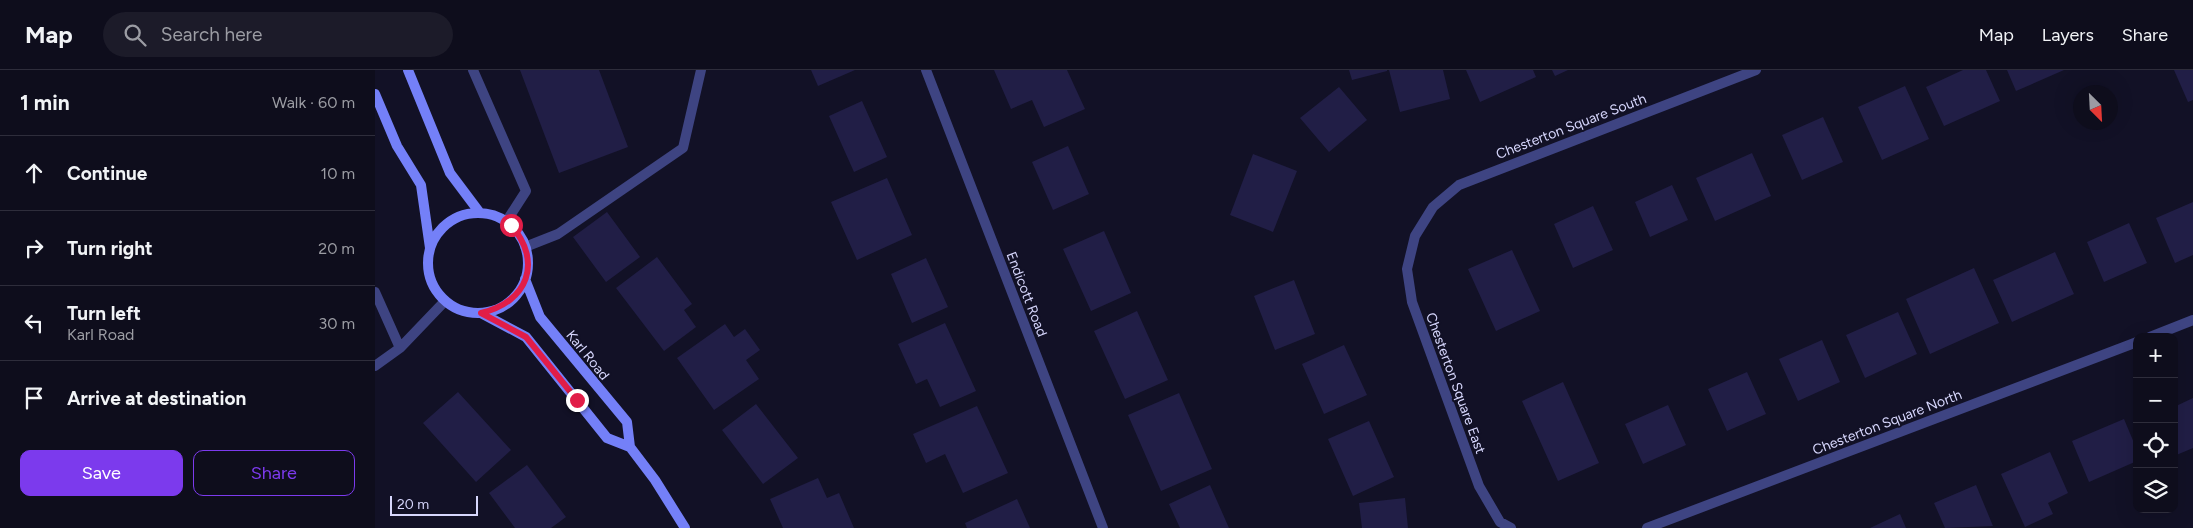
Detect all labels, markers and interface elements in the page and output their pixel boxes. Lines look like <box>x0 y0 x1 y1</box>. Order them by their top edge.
search box <box>103 12 453 57</box>
text: Map <box>25 20 73 49</box>
icon: search <box>121 21 149 49</box>
text: Search here <box>161 23 262 46</box>
text: Map <box>1979 24 2014 46</box>
text: Layers <box>2042 24 2094 46</box>
text: Share <box>2122 24 2168 46</box>
north arrow <box>2073 85 2118 130</box>
text: 1 min <box>20 90 70 115</box>
street label: Chesterton Square South <box>1494 90 1649 163</box>
text: Walk · 60 m <box>272 93 355 112</box>
icon: ahead <box>20 159 48 187</box>
text: Continue <box>67 162 147 185</box>
text: 10 m <box>321 164 355 183</box>
route start <box>500 214 523 237</box>
icon: right <box>20 234 48 262</box>
text: Turn right <box>67 237 153 260</box>
text: 20 m <box>318 239 355 258</box>
street label: Endicott Road <box>1003 249 1051 339</box>
text: Turn left <box>67 302 141 325</box>
icon: left <box>20 309 48 337</box>
street label: Chesterton Square East <box>1422 310 1489 456</box>
text: 30 m <box>318 314 355 333</box>
text: Karl Road <box>67 325 135 344</box>
street label: Karl Road <box>562 327 613 384</box>
map controls <box>2133 333 2178 513</box>
button: + <box>2133 333 2178 378</box>
button: − <box>2133 378 2178 423</box>
icon: arrive <box>20 384 48 412</box>
street label: Chesterton Square North <box>1810 386 1964 459</box>
text: Arrive at destination <box>67 387 246 410</box>
route end <box>566 389 589 412</box>
button: locate <box>2133 423 2178 468</box>
button: Save <box>20 450 183 496</box>
button: Share <box>193 450 355 496</box>
button: layers <box>2133 468 2178 513</box>
scale bar <box>390 493 477 516</box>
text: 20 m <box>397 496 429 513</box>

